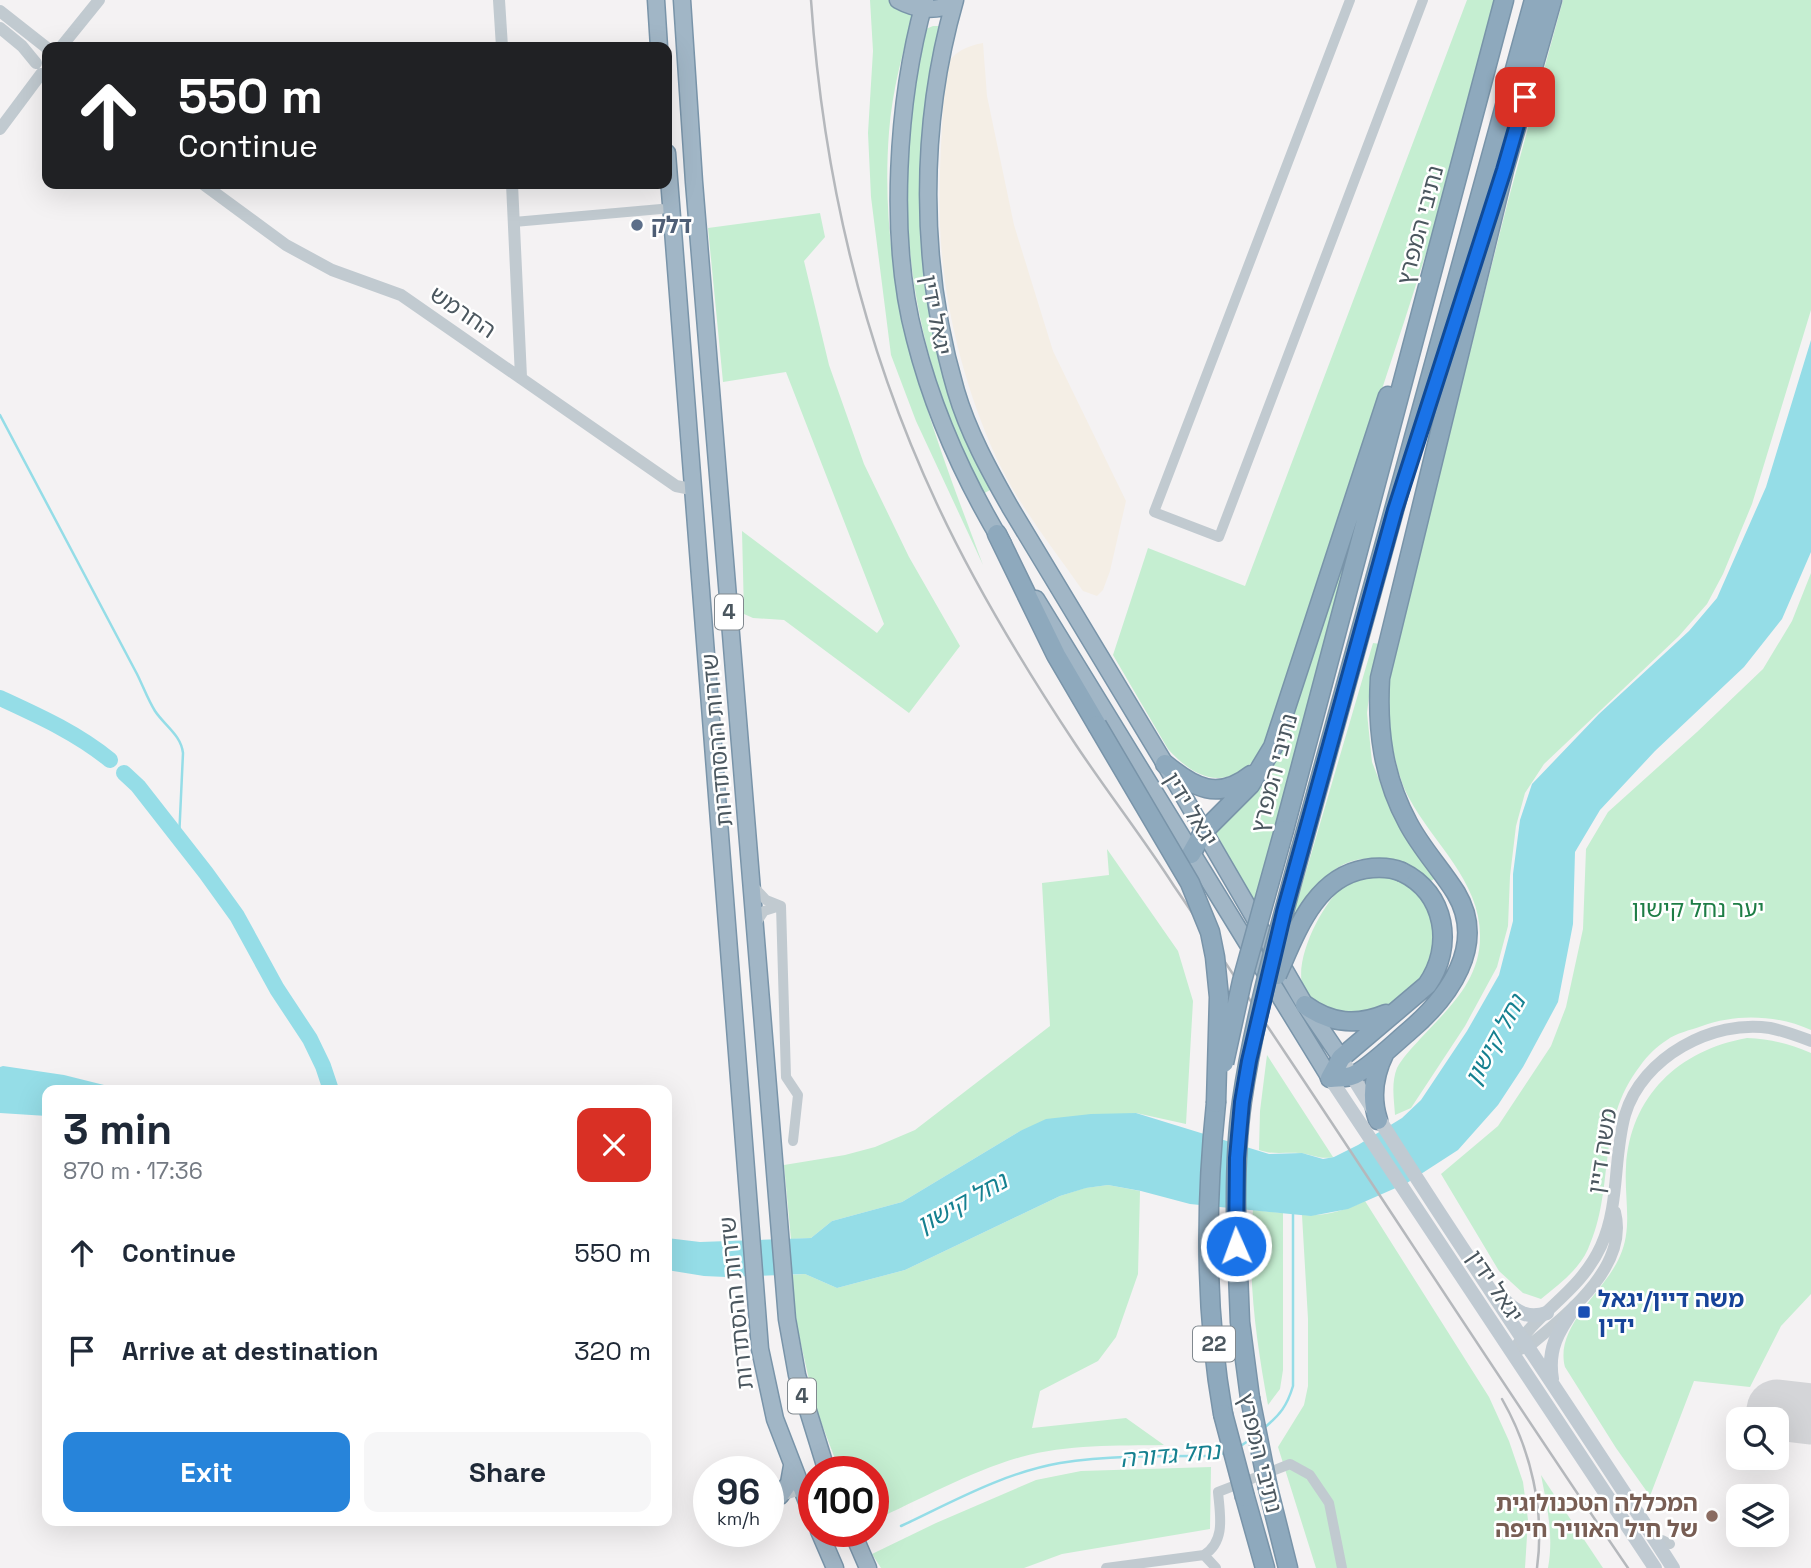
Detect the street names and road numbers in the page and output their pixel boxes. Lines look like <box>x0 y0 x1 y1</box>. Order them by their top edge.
street label: נתיבי המפרץ <box>1390 162 1450 288</box>
street label: יגאל ידין <box>914 272 958 358</box>
street label: החרמש <box>424 279 502 345</box>
road number: 4 <box>715 594 743 630</box>
street label: שדרות ההסתדרות <box>694 652 740 828</box>
street label: נתיבי המפרץ <box>1244 710 1304 836</box>
street label: יגאל ידין <box>1157 766 1225 852</box>
street label: משה דיין <box>1580 1106 1624 1196</box>
street label: שדרות ההסתדרות <box>712 1215 760 1391</box>
street label: יגאל ידין <box>1460 1244 1530 1328</box>
road number: 22 <box>1193 1326 1235 1362</box>
road number: 4 <box>788 1378 816 1414</box>
street label: נתיבי המפרץ <box>1231 1390 1289 1516</box>

